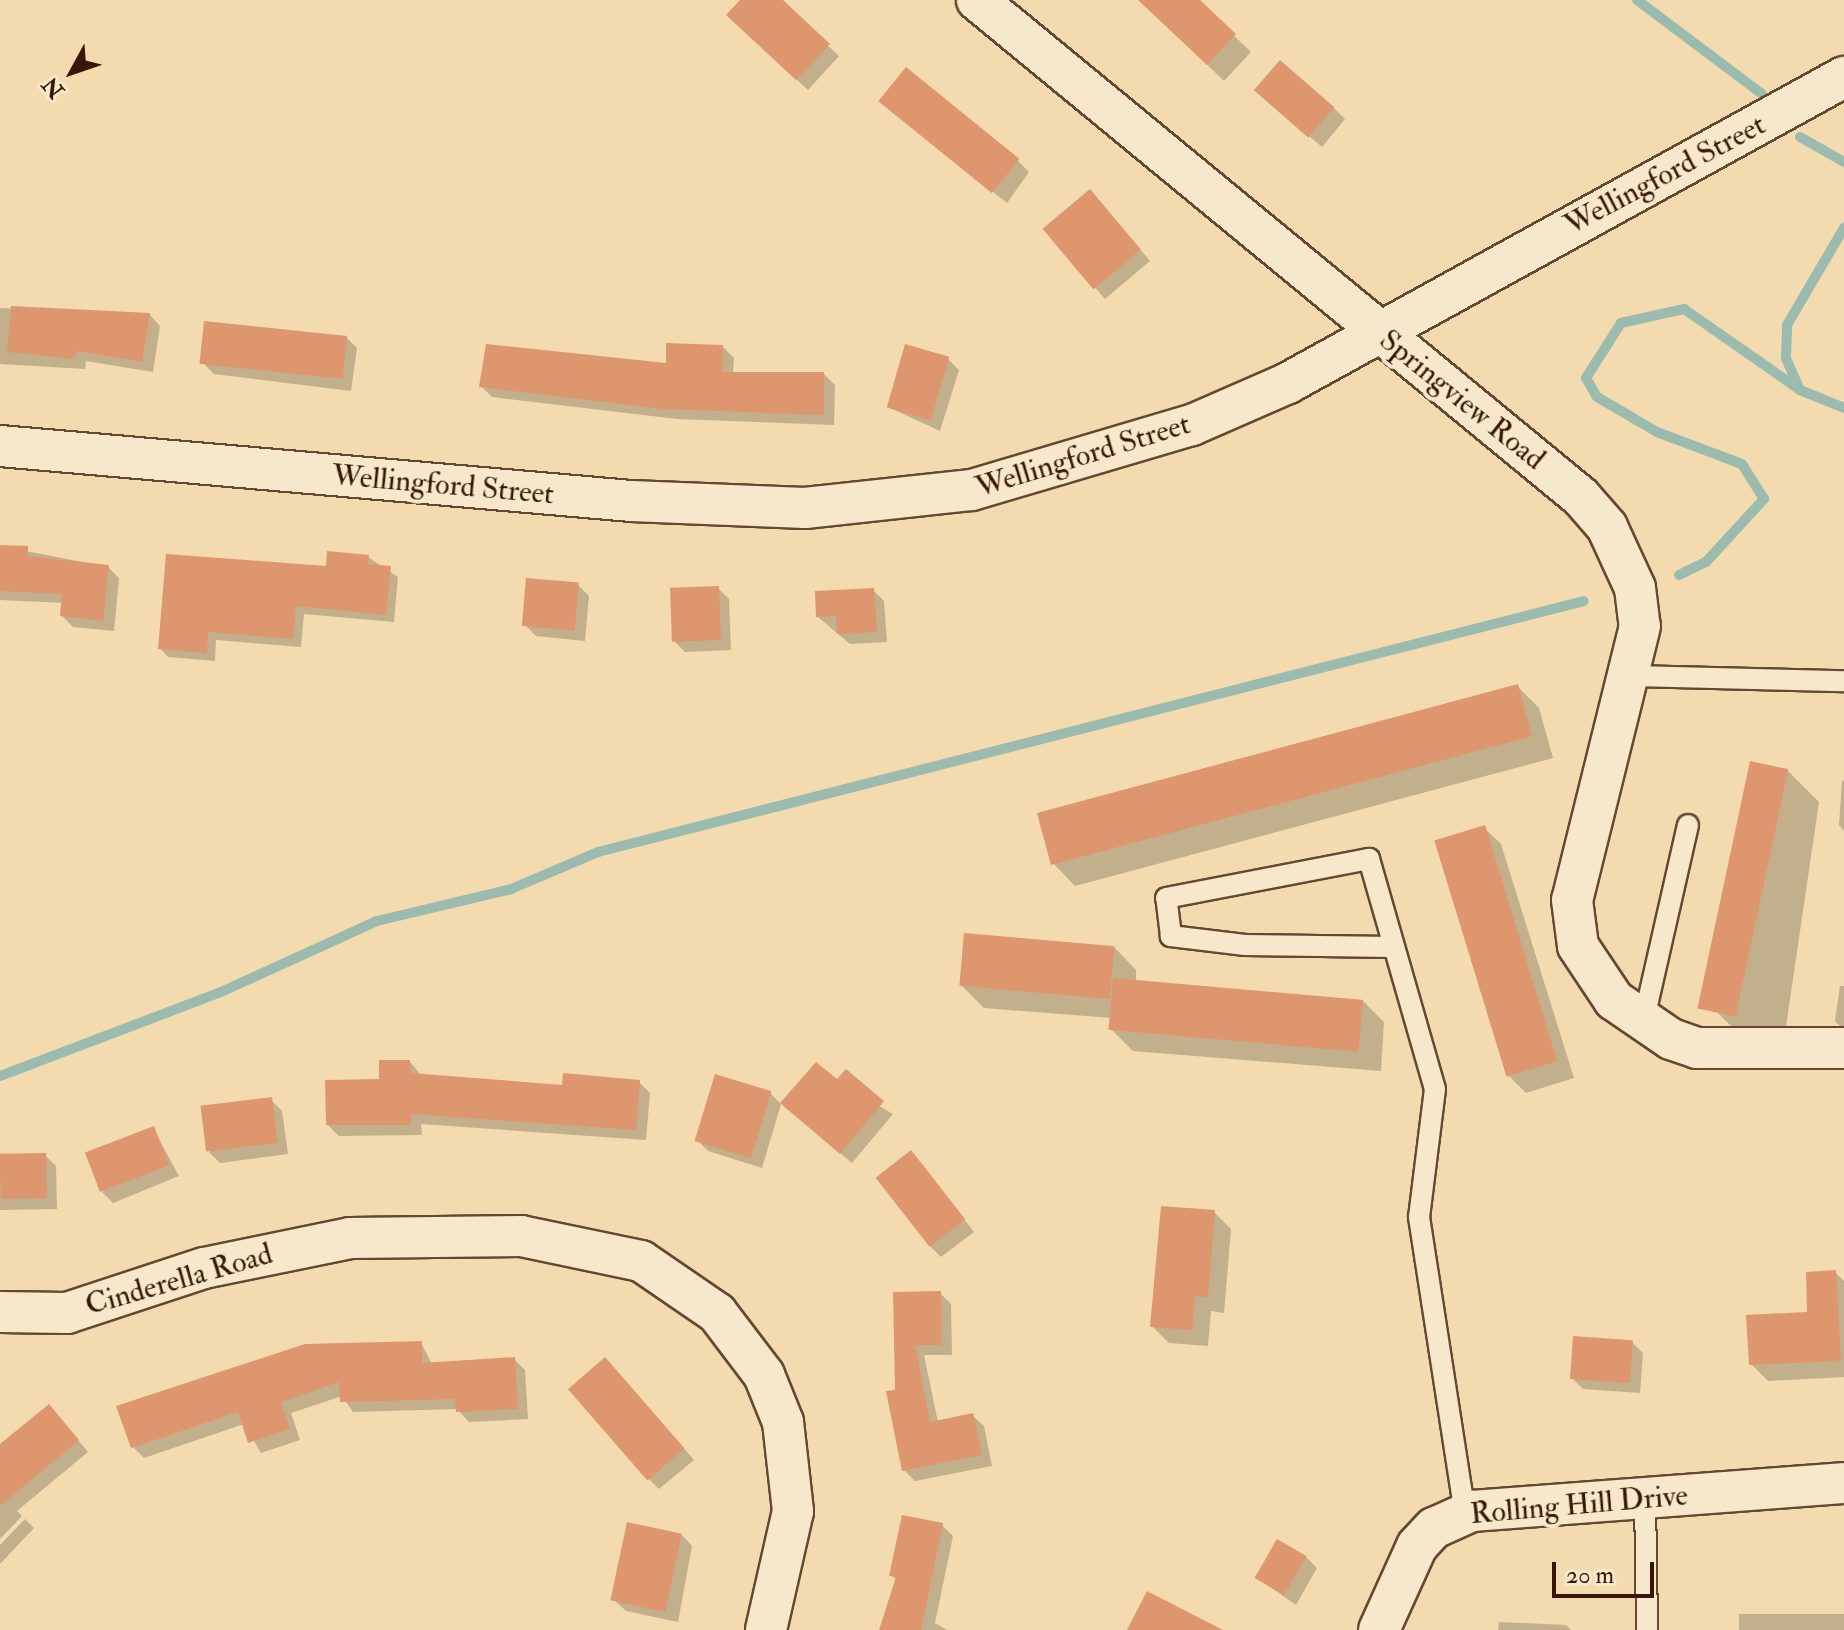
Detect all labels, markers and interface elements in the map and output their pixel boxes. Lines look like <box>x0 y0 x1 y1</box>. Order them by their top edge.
north arrow <box>32 32 112 112</box>
text: N <box>37 71 71 104</box>
street label: Wellingford Street <box>1558 107 1772 243</box>
street label: Springview Road <box>1372 322 1552 478</box>
street label: Wellingford Street <box>971 406 1195 506</box>
street label: Wellingford Street <box>331 457 555 513</box>
street label: Cinderella Road <box>81 1236 277 1324</box>
street label: Rolling Hill Drive <box>1469 1478 1689 1532</box>
scale bar <box>1556 1546 1658 1596</box>
text: 20 m <box>1566 1560 1614 1591</box>

